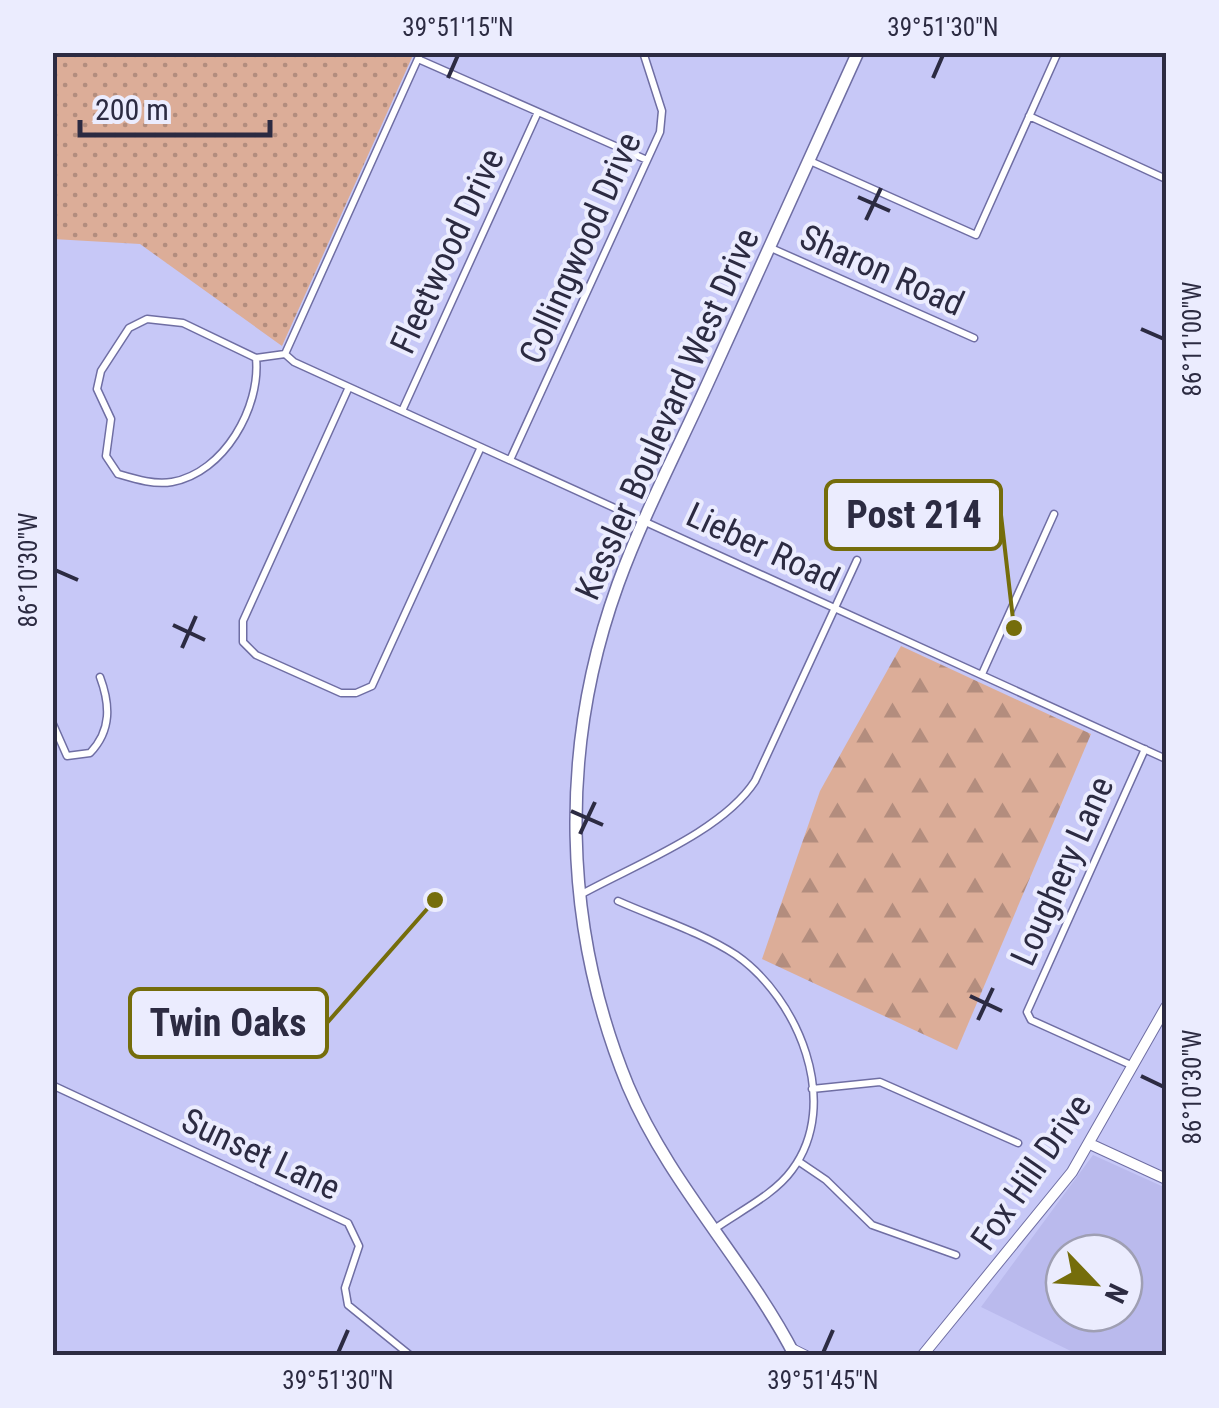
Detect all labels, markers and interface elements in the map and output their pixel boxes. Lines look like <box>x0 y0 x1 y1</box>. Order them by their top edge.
text: 39°51'15"N <box>402 13 514 42</box>
text: 39°51'30"N <box>887 13 999 42</box>
scale bar <box>80 75 270 137</box>
text: 200 m <box>95 92 169 127</box>
street label: Collingwood Drive <box>511 126 650 370</box>
street label: Fleetwood Drive <box>382 142 513 360</box>
street label: Sharon Road <box>794 216 970 325</box>
street label: Kessler Boulevard West Drive <box>567 222 768 606</box>
text: 86°11'00"W <box>1178 282 1207 396</box>
callout: Post 214 <box>826 481 1001 549</box>
text: Post 214 <box>846 493 982 537</box>
street label: Lieber Road <box>680 494 846 601</box>
text: 86°10'30"W <box>14 513 43 627</box>
street label: Loughery Lane <box>1003 771 1122 972</box>
callout: Twin Oaks <box>130 989 327 1057</box>
text: Twin Oaks <box>149 1001 307 1045</box>
text: 86°10'30"W <box>1178 1030 1207 1144</box>
street label: Fox Hill Drive <box>963 1086 1100 1258</box>
street label: Sunset Lane <box>175 1100 346 1209</box>
north arrow <box>1044 1233 1144 1333</box>
text: N <box>1098 1279 1135 1308</box>
text: 39°51'30"N <box>282 1366 394 1395</box>
text: 39°51'45"N <box>767 1366 879 1395</box>

